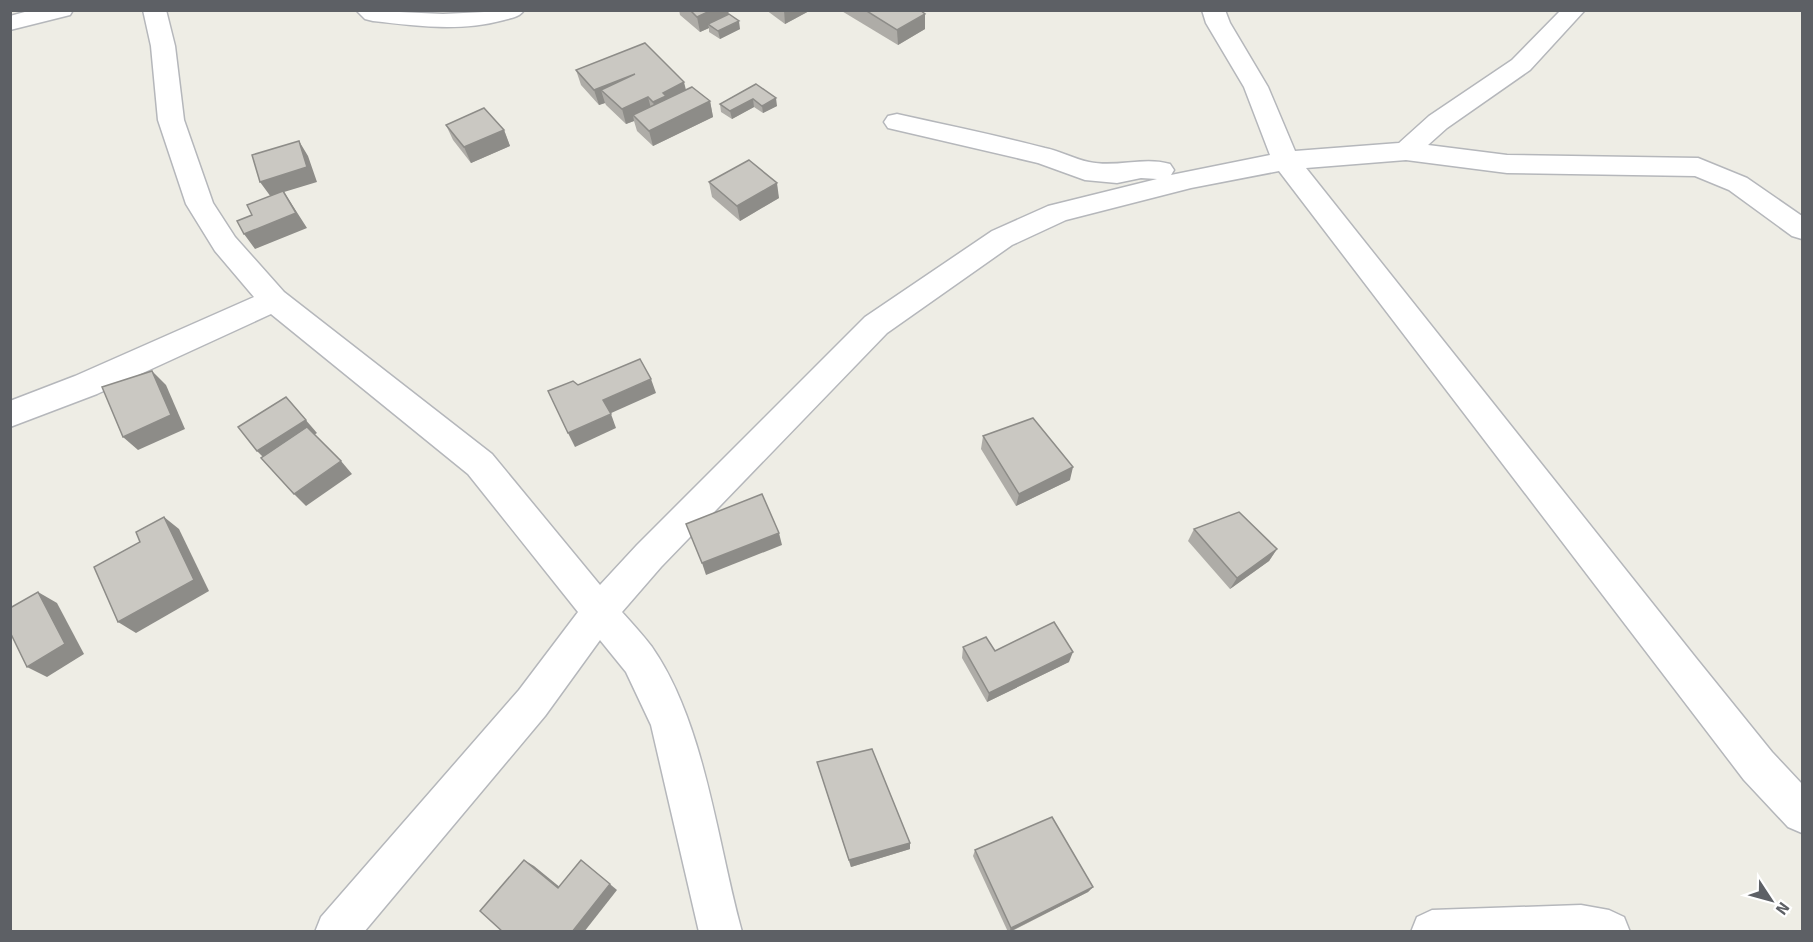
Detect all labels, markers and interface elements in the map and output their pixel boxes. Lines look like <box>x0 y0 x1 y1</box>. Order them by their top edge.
north arrow <box>1741 870 1801 930</box>
text: N <box>1771 898 1794 919</box>

